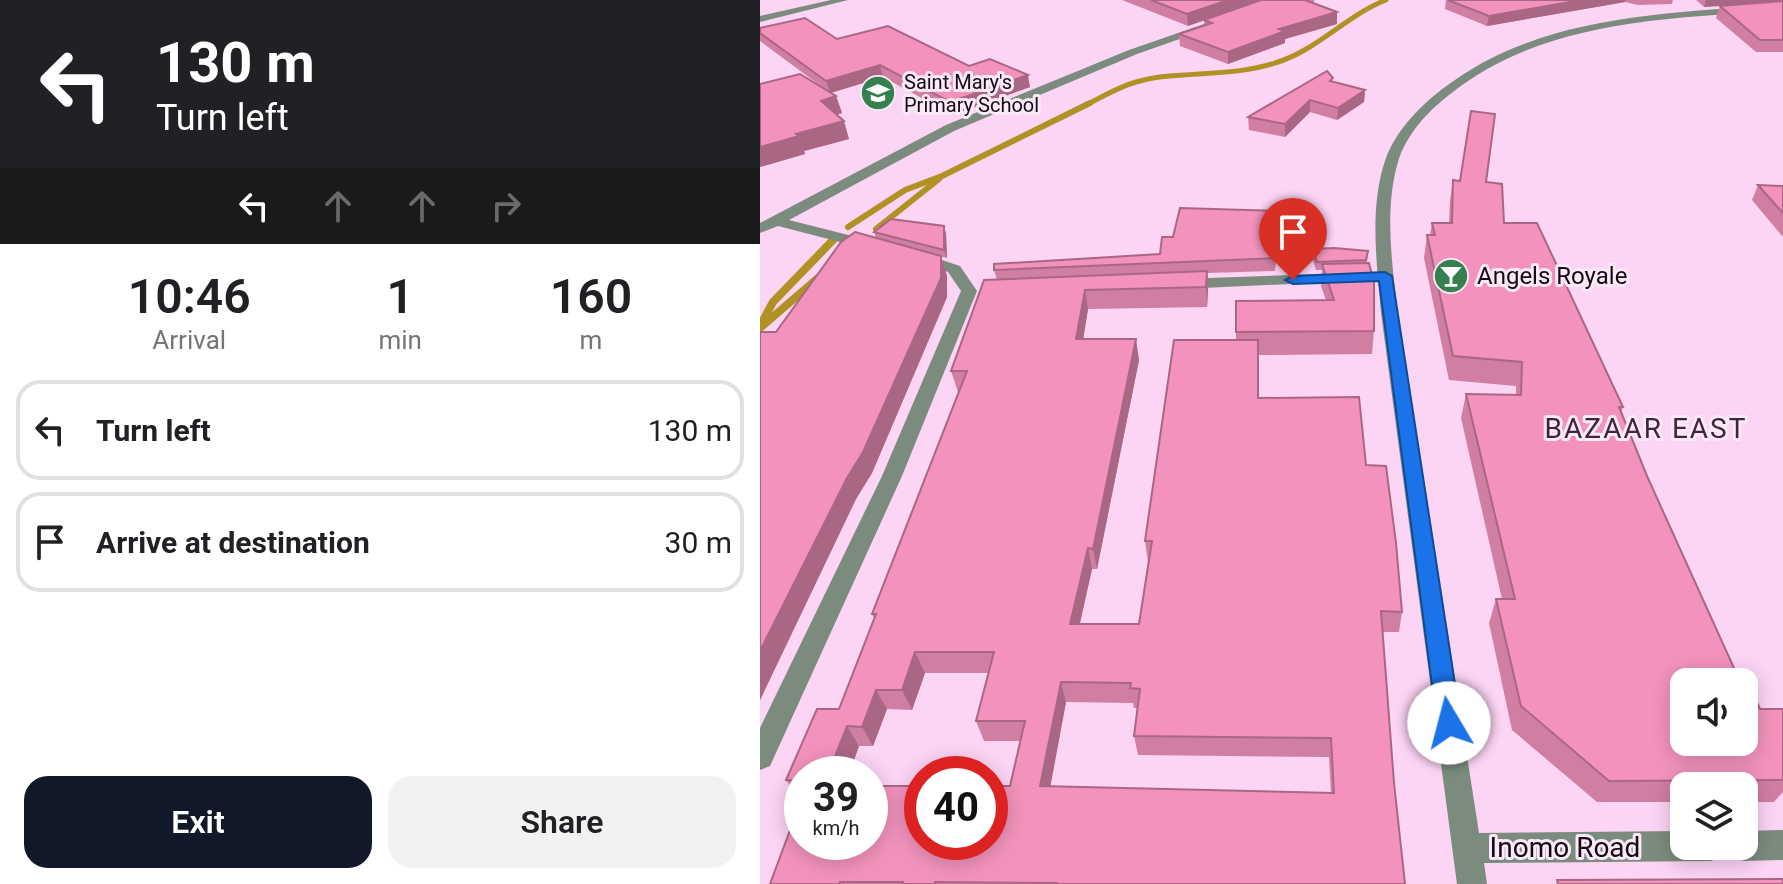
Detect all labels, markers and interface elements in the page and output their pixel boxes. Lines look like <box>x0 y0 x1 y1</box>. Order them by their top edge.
text: 130 m <box>156 30 315 96</box>
icon: left <box>24 32 128 136</box>
place label: Saint Mary's Primary School <box>904 70 1039 117</box>
school or university icon: Saint Mary's Primary School <box>859 74 897 112</box>
text: Turn left <box>156 97 289 139</box>
icon: left <box>232 184 276 228</box>
icon: ahead <box>316 184 360 228</box>
icon: ahead <box>400 184 444 228</box>
icon: right <box>484 184 528 228</box>
pin <box>1259 198 1327 280</box>
icon: arrive <box>1271 210 1315 254</box>
bar icon: Angels Royale <box>1432 257 1470 295</box>
place label: Angels Royale <box>1477 262 1627 290</box>
text: 10:46 <box>128 268 251 325</box>
text: 1 <box>387 268 414 325</box>
text: 160 <box>550 268 632 325</box>
text: Arrival <box>152 325 226 355</box>
text: min <box>378 325 422 355</box>
text: m <box>580 325 602 355</box>
icon: left <box>28 408 72 452</box>
district label: BAZAAR EAST <box>1545 412 1747 445</box>
text: Turn left <box>96 413 211 448</box>
text: 130 m <box>648 413 732 448</box>
icon: arrive <box>28 520 72 564</box>
text: Arrive at destination <box>96 525 370 560</box>
text: 30 m <box>665 525 732 560</box>
map controls <box>1670 668 1758 860</box>
button: sound <box>1670 668 1758 756</box>
position arrow <box>1407 681 1491 765</box>
speed limit sign: 40 <box>904 756 1008 860</box>
button: layers <box>1670 772 1758 860</box>
text: 39 <box>813 774 859 821</box>
button: Exit <box>24 776 372 868</box>
button: Share <box>388 776 736 868</box>
text: km/h <box>813 816 859 840</box>
street label: Inomo Road <box>1490 831 1640 864</box>

